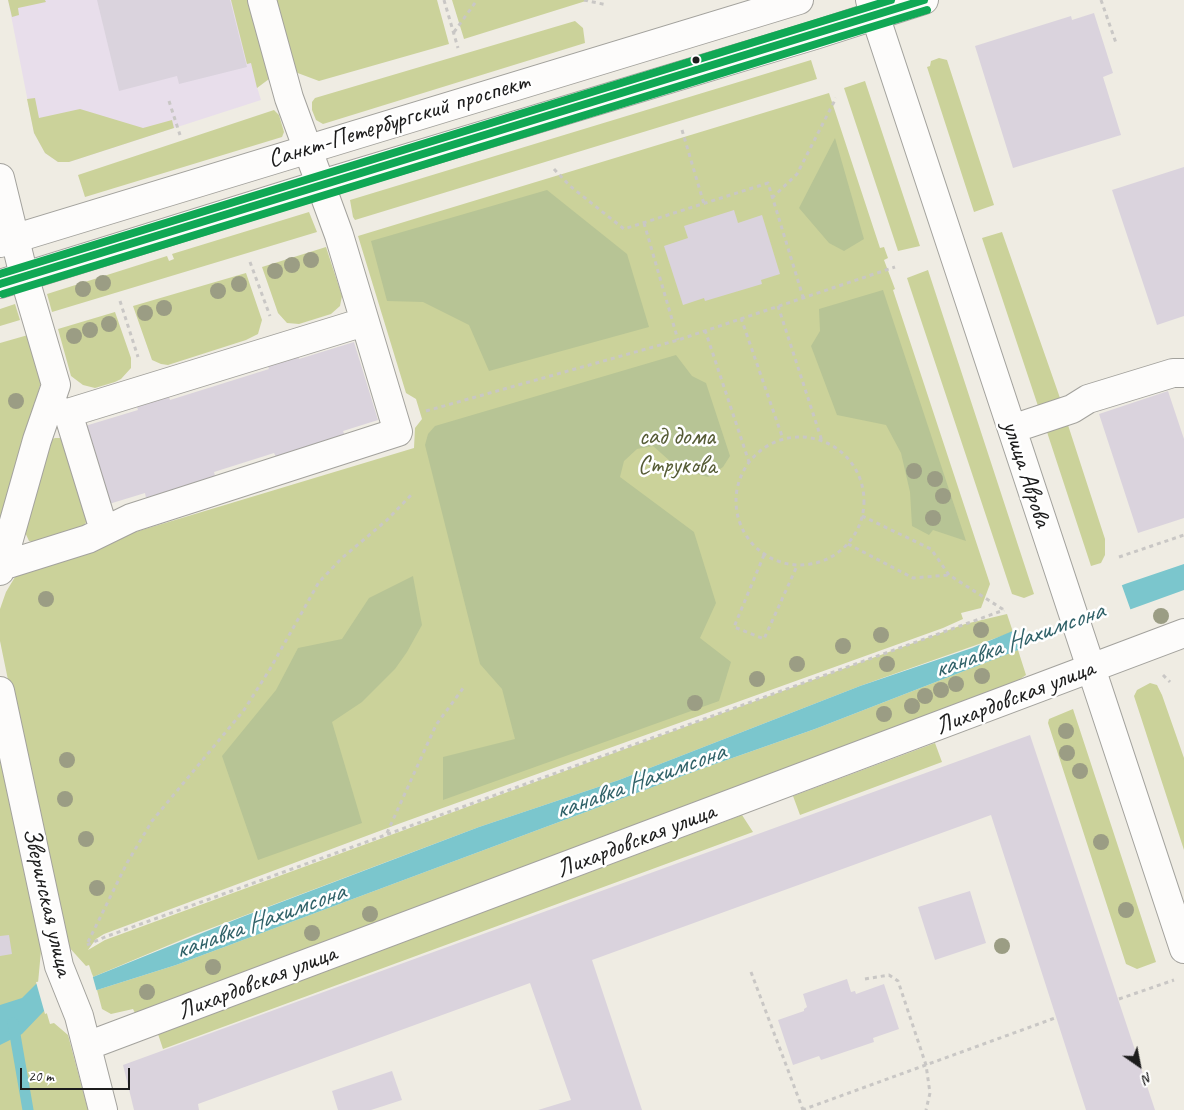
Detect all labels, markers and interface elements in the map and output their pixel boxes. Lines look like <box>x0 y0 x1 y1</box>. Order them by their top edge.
unlabelled marker <box>691 55 701 65</box>
street label: Санкт-Петербургский проспект <box>264 67 534 175</box>
street label: улица Аврова <box>995 417 1057 531</box>
park label: сад дома Струкова <box>638 422 716 481</box>
water label: канавка Нахимсона <box>930 596 1108 686</box>
street label: Лихардовская улица <box>931 654 1099 742</box>
water label: канавка Нахимсона <box>551 737 729 827</box>
street label: Лихардовская улица <box>552 797 720 885</box>
street label: Зверинская улица <box>15 825 79 979</box>
water label: канавка Нахимсона <box>171 877 349 967</box>
street label: Лихардовская улица <box>173 939 341 1027</box>
north arrow <box>1114 1040 1164 1090</box>
scale bar <box>22 1058 132 1090</box>
text: 20 m <box>28 1067 54 1086</box>
text: N <box>1139 1069 1156 1087</box>

